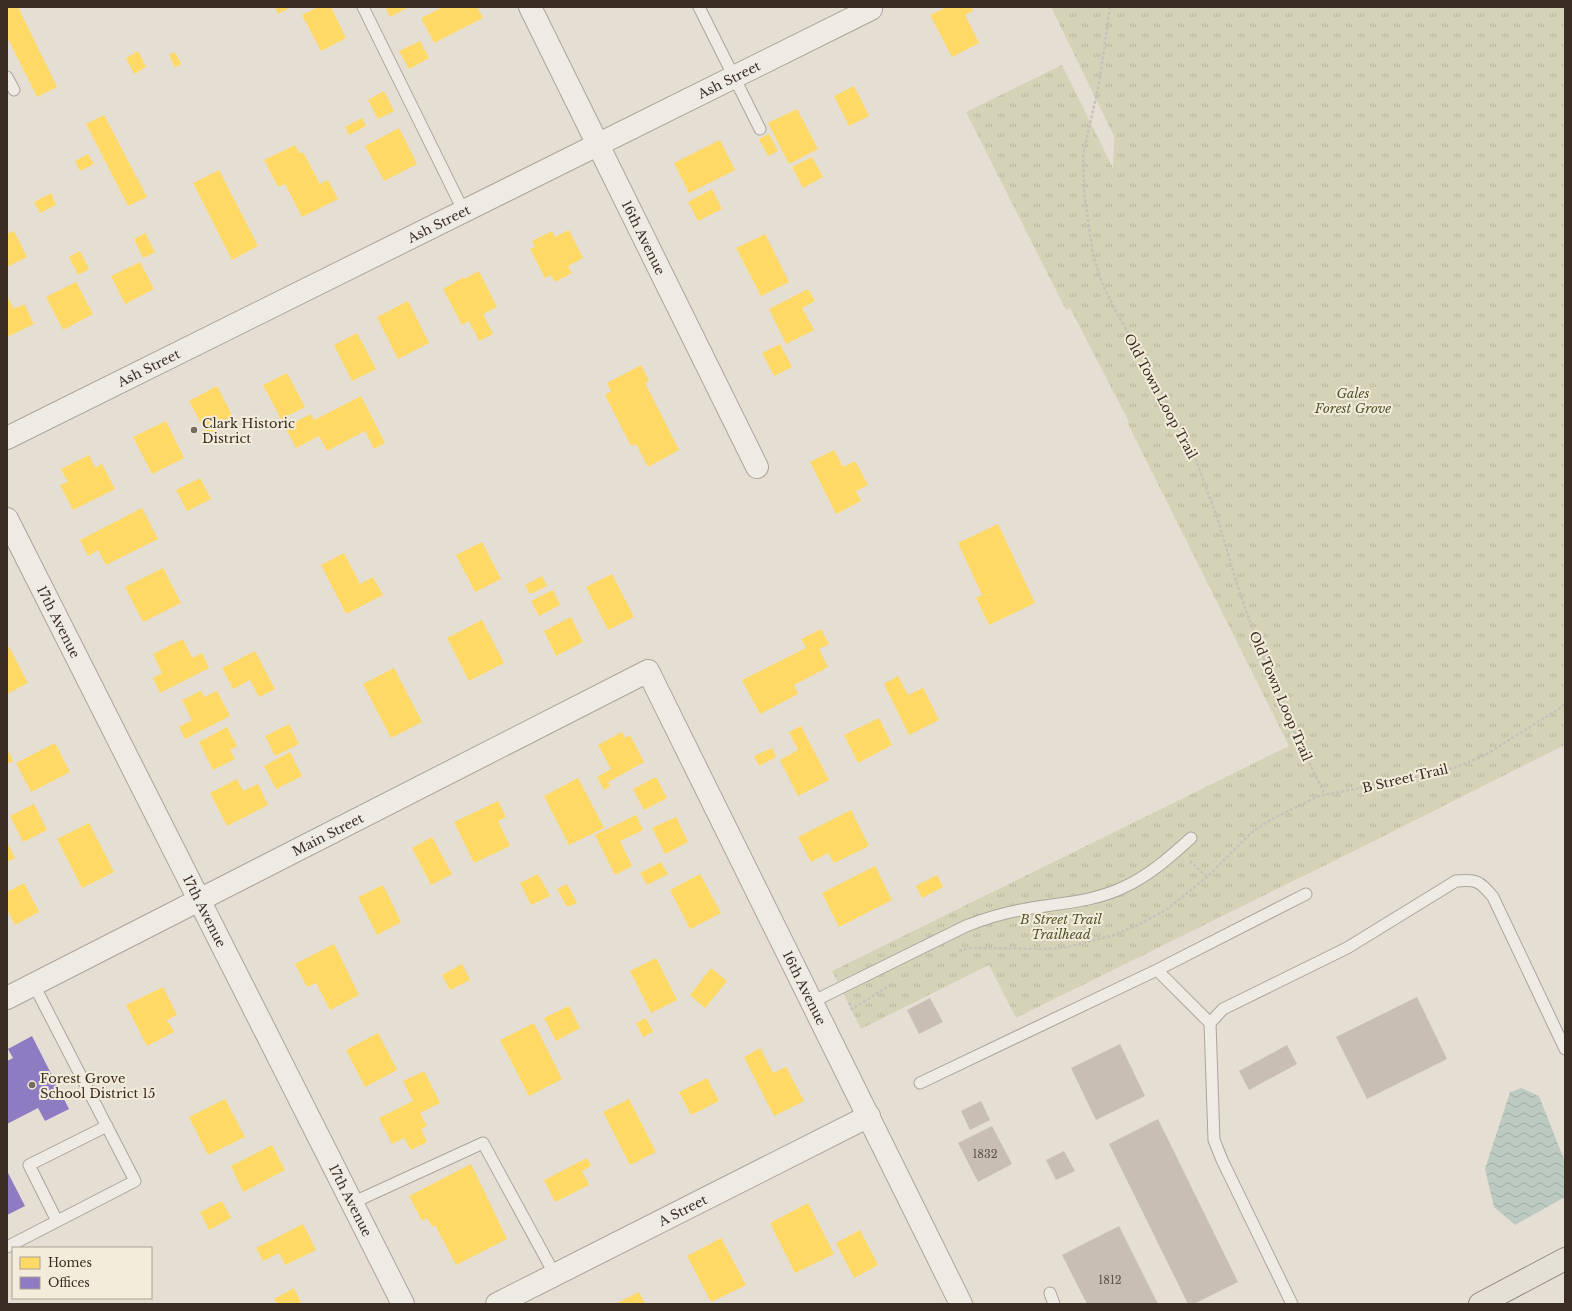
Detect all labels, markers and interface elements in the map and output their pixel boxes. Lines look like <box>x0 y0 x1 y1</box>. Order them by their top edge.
street label: Ash Street <box>694 57 763 103</box>
street label: 16th Avenue <box>618 198 669 278</box>
street label: Ash Street <box>404 201 473 247</box>
street label: Old Town Loop Trail <box>1120 331 1201 462</box>
street label: Ash Street <box>114 345 183 391</box>
park label: Gales Forest Grove <box>1314 385 1391 417</box>
place label: Clark Historic District <box>202 415 295 447</box>
marker: Clark Historic District <box>189 425 199 435</box>
street label: 17th Avenue <box>33 583 84 661</box>
street label: Old Town Loop Trail <box>1245 629 1316 764</box>
street label: B Street Trail <box>1360 760 1450 797</box>
street label: Main Street <box>289 810 366 860</box>
street label: 17th Avenue <box>179 872 230 950</box>
park label: B Street Trail Trailhead <box>1019 911 1103 943</box>
street label: 16th Avenue <box>779 948 830 1028</box>
place label: Forest Grove School District 15 <box>40 1070 155 1102</box>
marker: Forest Grove School District 15 <box>27 1080 37 1090</box>
house number: 1832 <box>972 1147 998 1161</box>
street label: 17th Avenue <box>325 1161 376 1240</box>
street label: A Street <box>655 1191 710 1230</box>
legend <box>12 1247 152 1299</box>
text: Homes <box>48 1255 92 1270</box>
house number: 1812 <box>1098 1273 1122 1287</box>
text: Offices <box>48 1275 90 1290</box>

